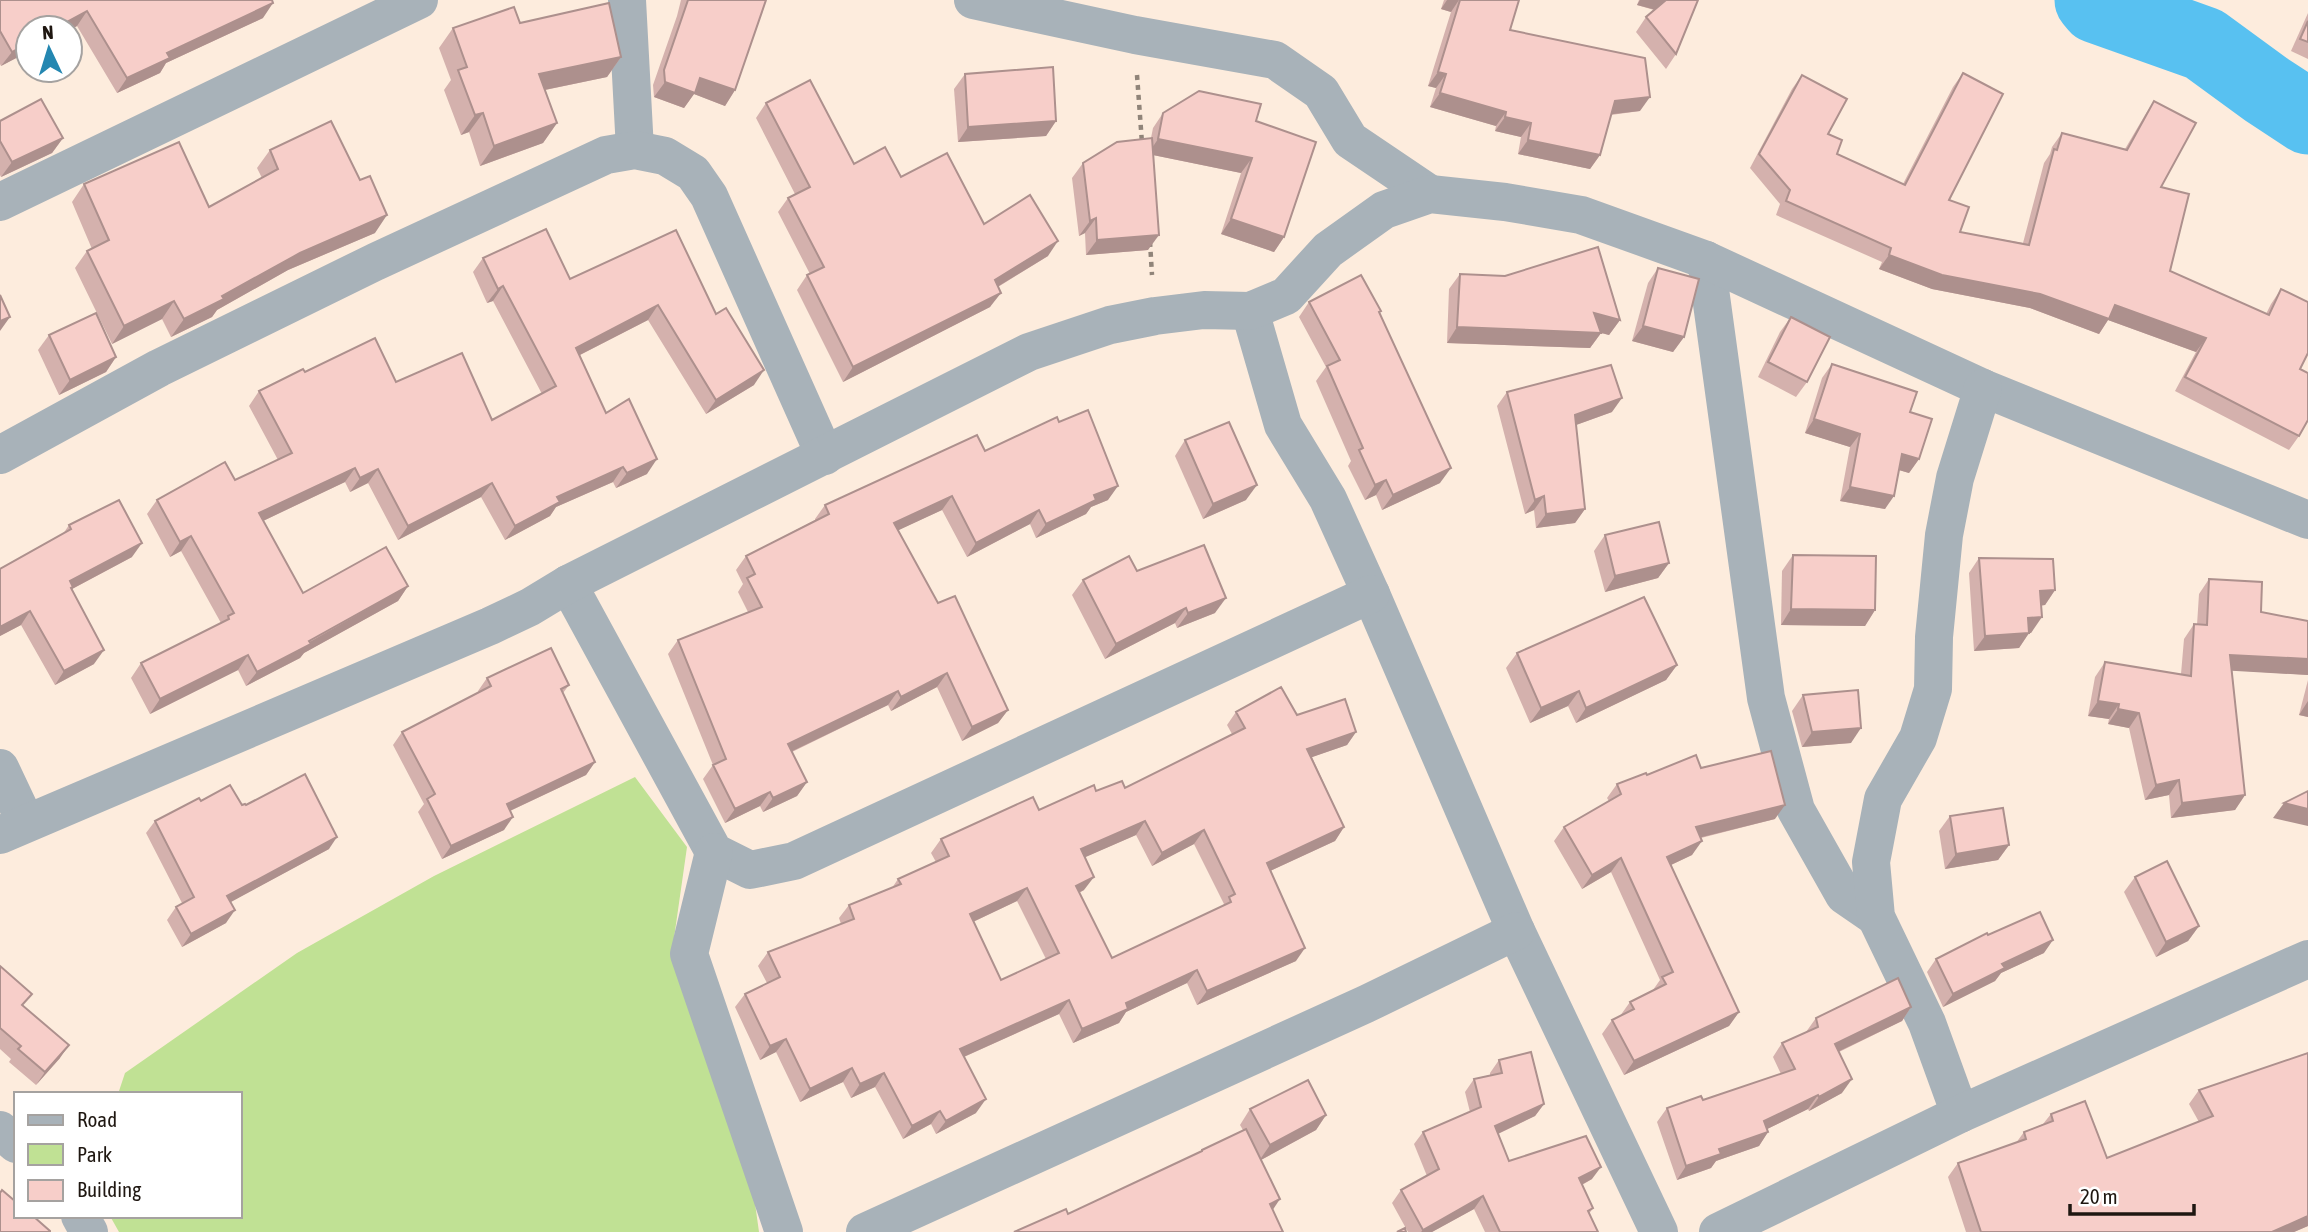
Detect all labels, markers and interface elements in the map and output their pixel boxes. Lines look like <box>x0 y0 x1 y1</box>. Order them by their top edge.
north arrow <box>14 14 84 84</box>
text: N <box>41 21 54 43</box>
legend <box>14 1092 242 1218</box>
text: Road <box>77 1107 117 1131</box>
text: Park <box>77 1142 112 1166</box>
scale bar <box>2070 1172 2194 1216</box>
text: Building <box>77 1177 141 1201</box>
text: 20 m <box>2080 1184 2118 1208</box>

